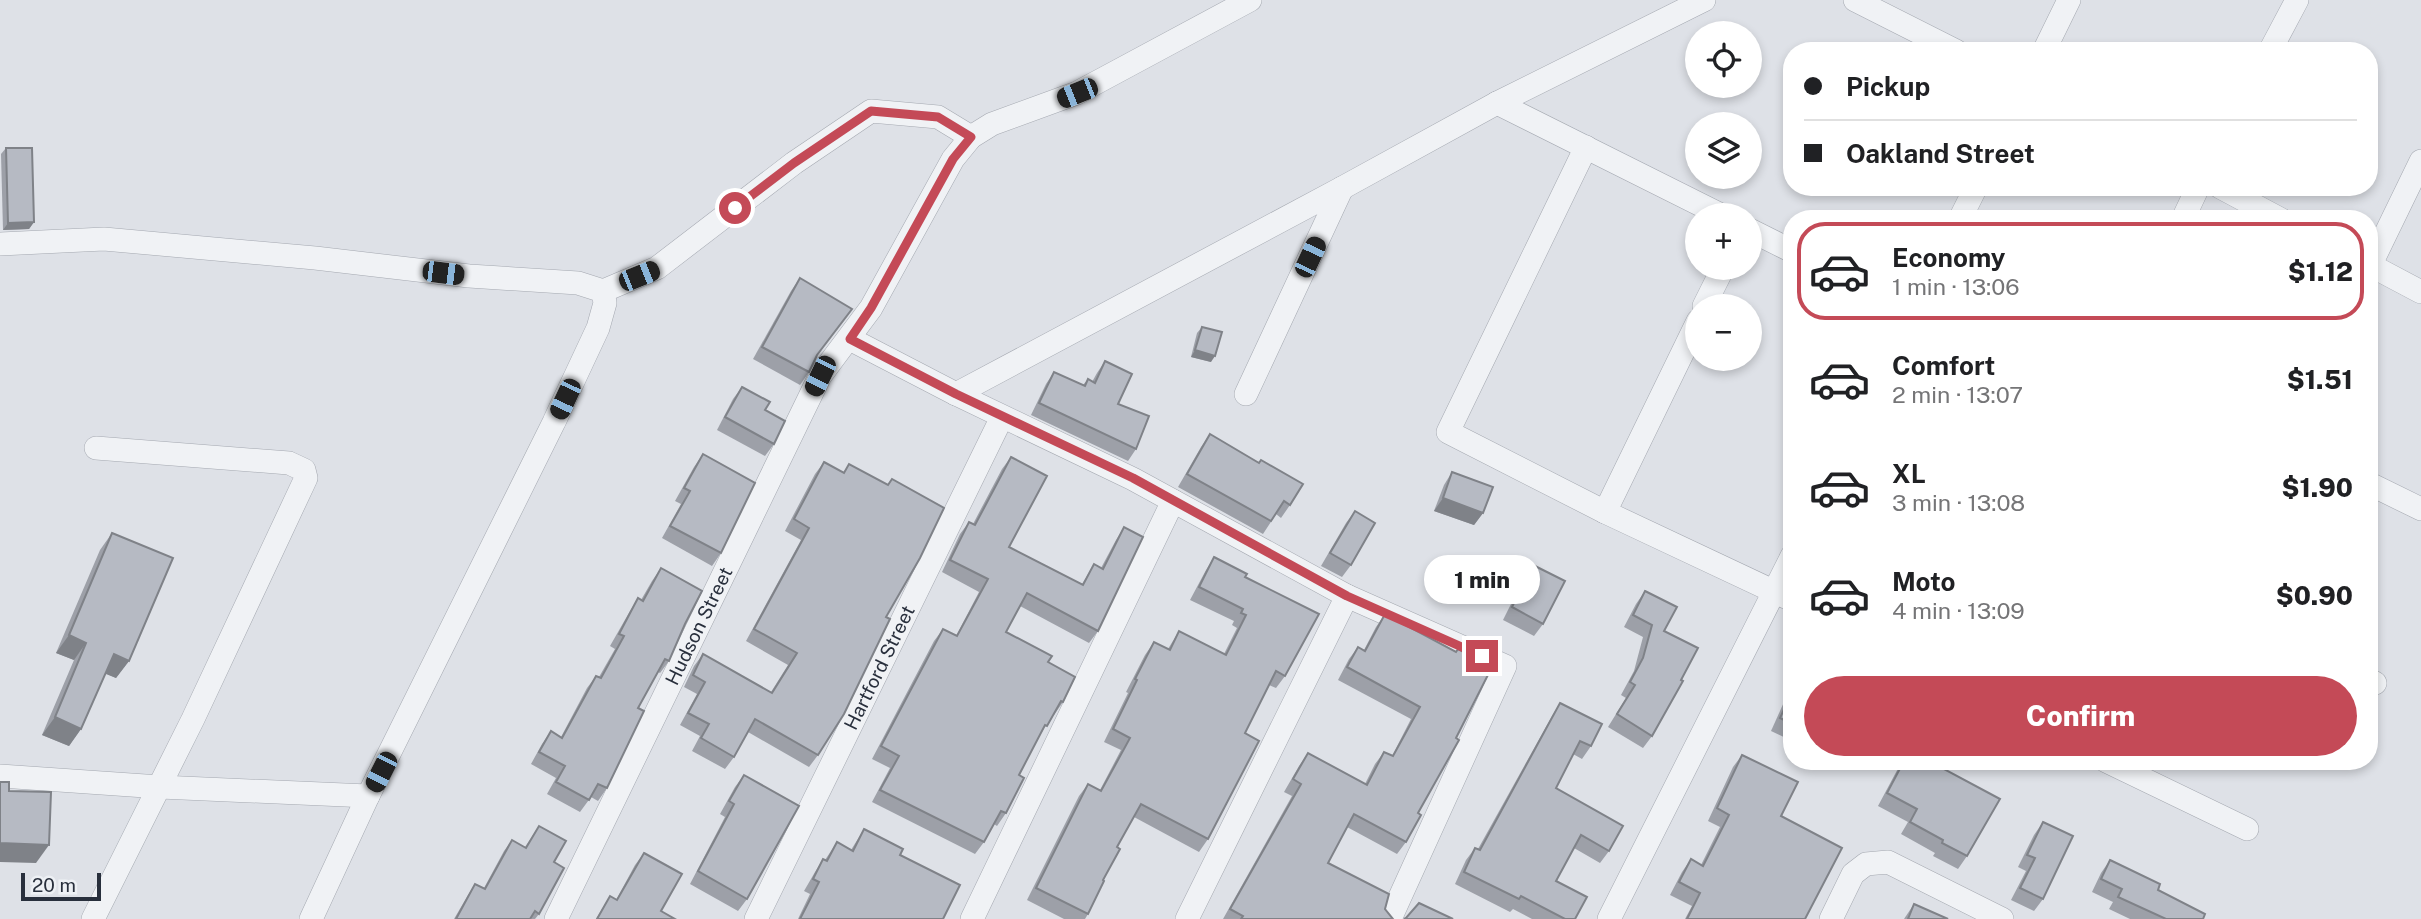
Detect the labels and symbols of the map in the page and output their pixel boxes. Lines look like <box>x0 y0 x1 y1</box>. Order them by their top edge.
car <box>1054 75 1101 111</box>
route start <box>719 192 751 224</box>
car <box>1292 234 1329 280</box>
car <box>616 258 663 294</box>
car <box>421 260 466 286</box>
car <box>802 353 839 399</box>
car <box>547 376 584 422</box>
callout: 1 min <box>1424 554 1540 604</box>
street label: Hudson Street <box>661 563 737 688</box>
street label: Hartford Street <box>839 602 919 733</box>
route end <box>1466 640 1498 672</box>
car <box>363 749 400 795</box>
scale bar <box>21 870 102 902</box>

